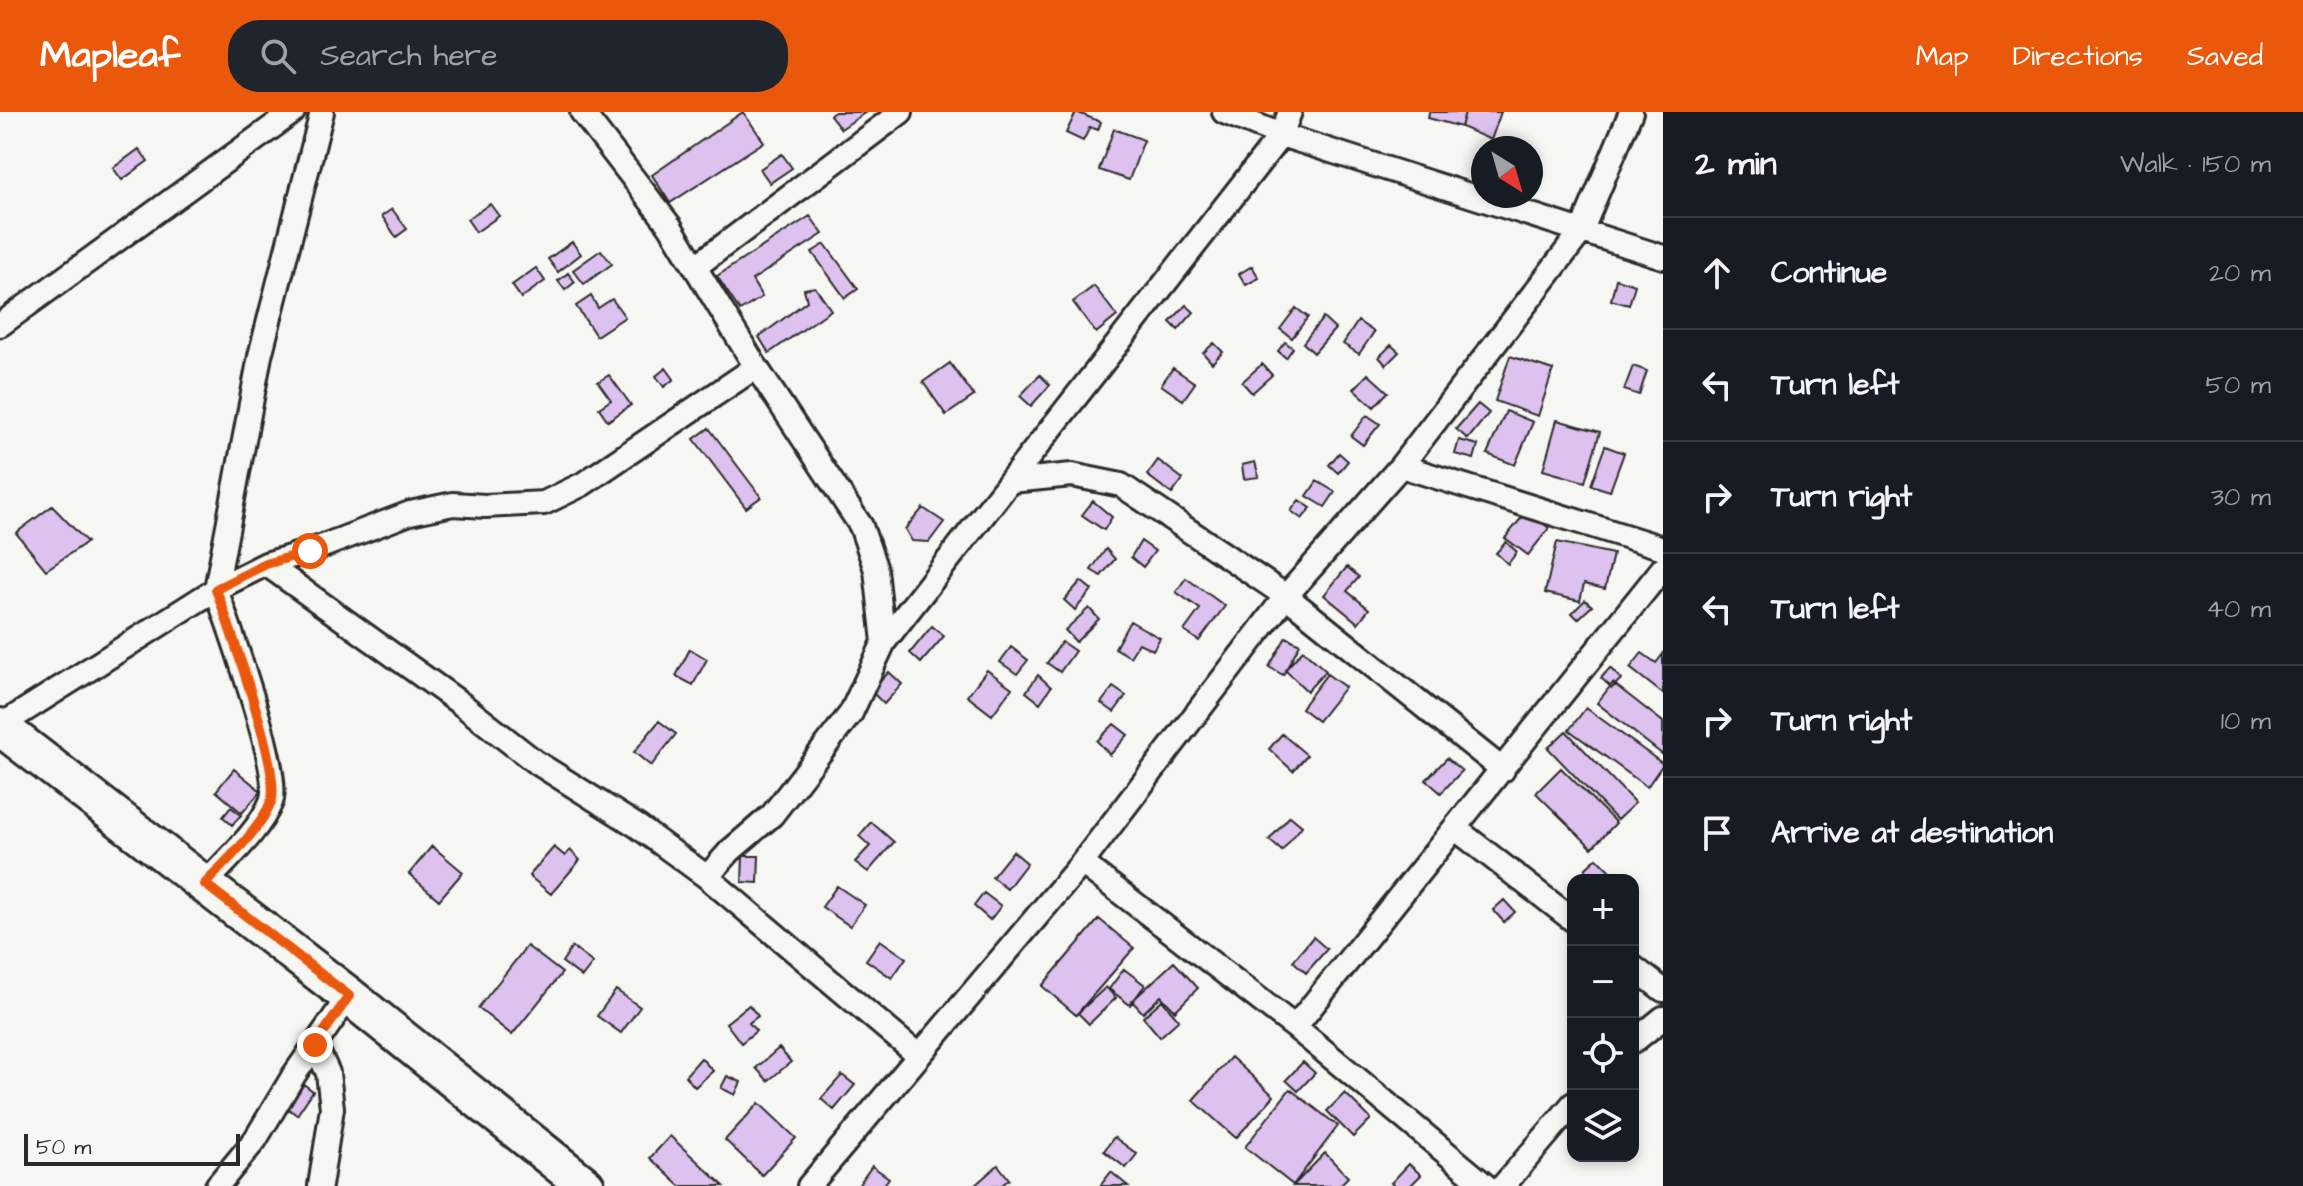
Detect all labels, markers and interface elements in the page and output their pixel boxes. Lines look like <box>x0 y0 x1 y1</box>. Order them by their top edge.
search box <box>228 20 788 92</box>
text: Mapleaf <box>40 30 180 82</box>
icon: search <box>256 34 300 78</box>
text: Search here <box>320 35 497 77</box>
text: Map <box>1916 37 1969 76</box>
text: Directions <box>2013 37 2143 76</box>
text: Saved <box>2187 37 2263 76</box>
north arrow <box>1471 136 1543 208</box>
text: 2 min <box>1695 140 1777 188</box>
text: Walk · 150 m <box>2120 146 2271 182</box>
icon: ahead <box>1695 251 1739 295</box>
text: Continue <box>1771 252 1887 294</box>
text: 20 m <box>2209 255 2271 291</box>
icon: left <box>1695 363 1739 407</box>
text: Turn left <box>1771 364 1899 406</box>
text: 50 m <box>2206 367 2271 403</box>
icon: right <box>1695 475 1739 519</box>
text: Turn right <box>1771 476 1912 518</box>
text: 30 m <box>2211 479 2271 515</box>
route start <box>292 533 328 569</box>
icon: left <box>1695 587 1739 631</box>
text: Turn left <box>1771 588 1899 630</box>
text: 40 m <box>2206 591 2271 627</box>
icon: right <box>1695 699 1739 743</box>
text: Turn right <box>1771 700 1912 742</box>
text: 10 m <box>2221 703 2271 739</box>
icon: arrive <box>1695 811 1739 855</box>
text: Arrive at destination <box>1771 812 2053 854</box>
map controls <box>1567 874 1639 1162</box>
button: + <box>1567 874 1639 946</box>
button: − <box>1567 946 1639 1018</box>
button: locate <box>1567 1018 1639 1090</box>
route end <box>297 1027 333 1063</box>
button: layers <box>1567 1090 1639 1162</box>
scale bar <box>24 1130 240 1166</box>
text: 50 m <box>36 1132 91 1163</box>

